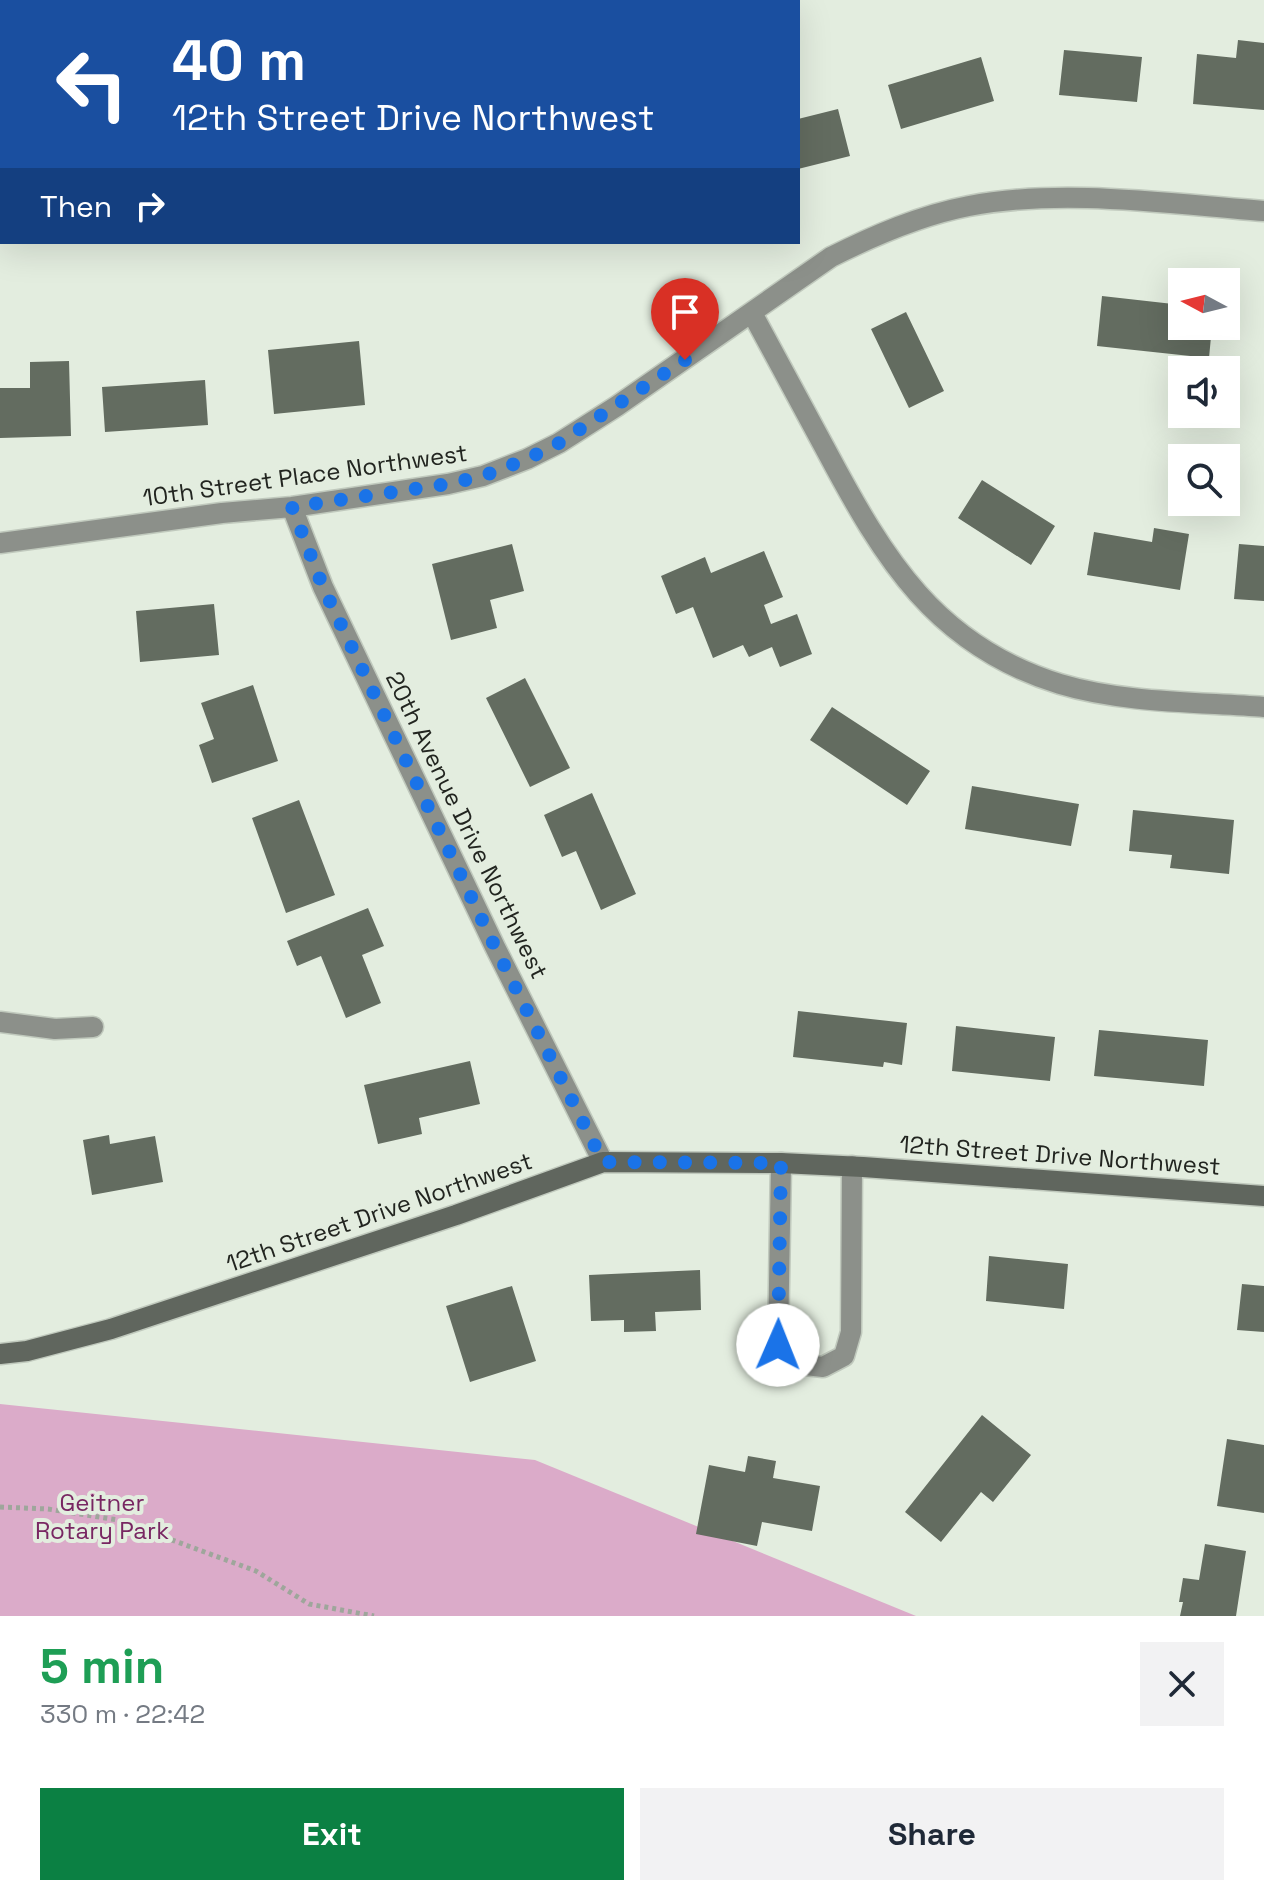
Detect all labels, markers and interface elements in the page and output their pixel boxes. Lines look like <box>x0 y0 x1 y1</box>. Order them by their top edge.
text: 40 m <box>172 25 306 96</box>
icon: left <box>40 32 144 136</box>
text: 12th Street Drive Northwest <box>172 95 654 141</box>
icon: right <box>128 184 172 228</box>
text: Then <box>40 187 112 226</box>
north arrow <box>1168 268 1240 340</box>
map controls <box>1168 268 1240 516</box>
pin <box>651 278 719 360</box>
icon: arrive <box>663 290 707 334</box>
button: sound <box>1168 356 1240 428</box>
street label: 10th Street Place Northwest <box>141 437 469 513</box>
button: search <box>1168 444 1240 516</box>
street label: 20th Avenue Drive Northwest <box>379 666 555 984</box>
street label: 12th Street Drive Northwest <box>898 1128 1222 1182</box>
street label: 12th Street Drive Northwest <box>222 1145 536 1279</box>
position arrow <box>736 1303 820 1387</box>
park label: Geitner Rotary Park <box>35 1487 169 1546</box>
text: 5 min <box>40 1636 164 1697</box>
button: close <box>1140 1642 1224 1726</box>
text: 330 m · 22:42 <box>40 1697 205 1731</box>
button: Exit <box>40 1788 624 1880</box>
button: Share <box>640 1788 1224 1880</box>

